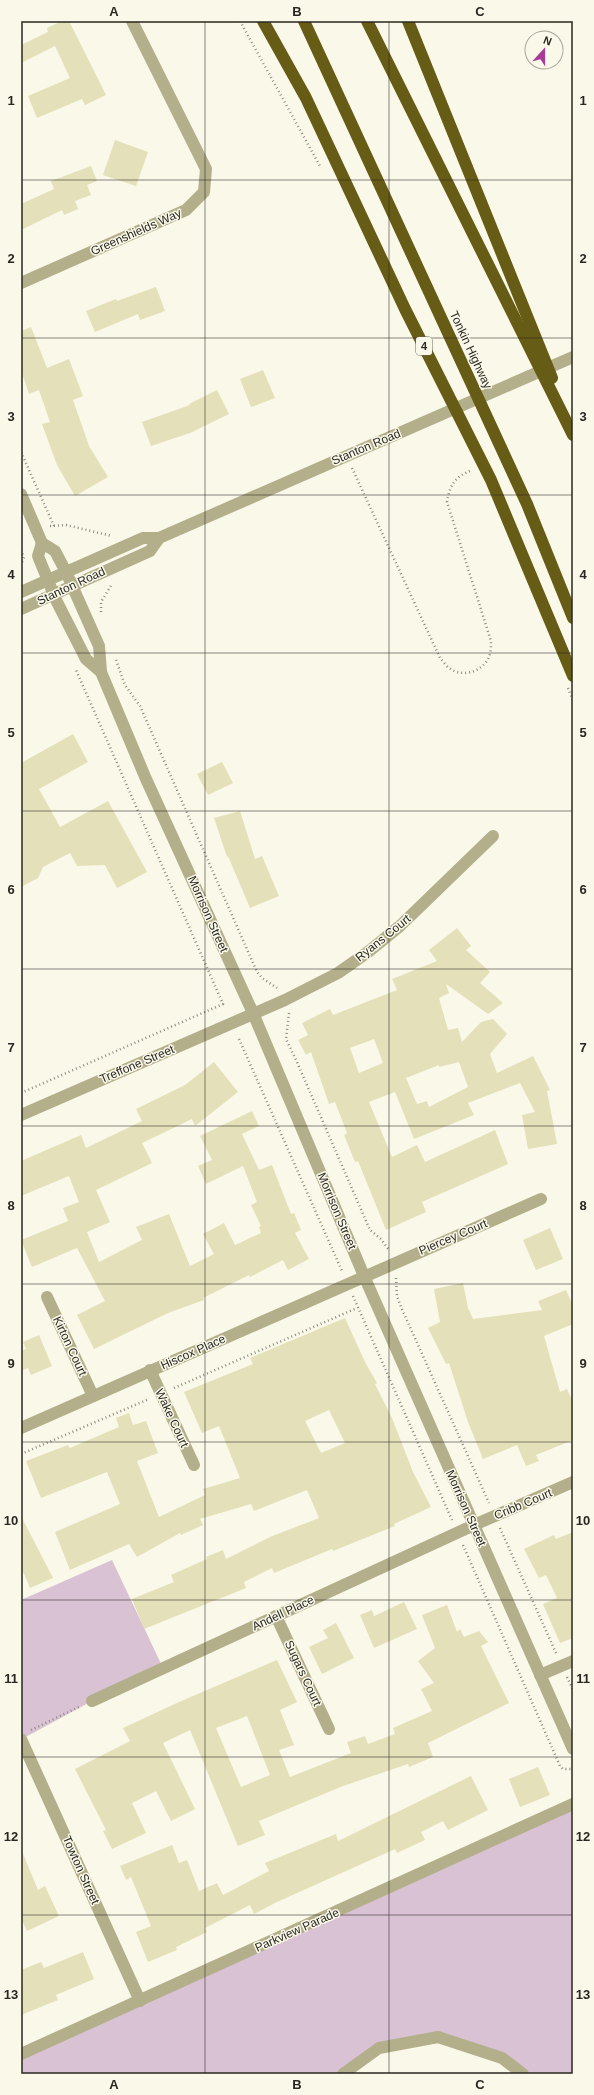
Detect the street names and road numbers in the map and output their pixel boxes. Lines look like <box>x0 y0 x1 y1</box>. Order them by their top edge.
street label: Greenshields Way <box>89 206 183 258</box>
street label: Tonkin Highway <box>447 309 495 391</box>
road number: 4 <box>416 337 432 355</box>
street label: Stanton Road <box>329 426 403 468</box>
street label: Stanton Road <box>35 564 107 608</box>
street label: Morrison Street <box>185 874 231 955</box>
street label: Ryans Court <box>353 911 414 964</box>
street label: Treffone Street <box>98 1042 177 1086</box>
street label: Morrison Street <box>315 1171 360 1252</box>
street label: Piercey Court <box>417 1216 490 1258</box>
street label: Kirton Court <box>50 1314 90 1379</box>
street label: Hiscox Place <box>158 1331 228 1373</box>
street label: Wake Court <box>152 1387 192 1450</box>
street label: Morrison Street <box>443 1468 489 1549</box>
street label: Cribb Court <box>492 1485 555 1522</box>
street label: Andell Place <box>250 1592 316 1633</box>
street label: Sugars Court <box>282 1638 325 1709</box>
street label: Towton Street <box>60 1834 103 1907</box>
street label: Parkview Parade <box>253 1905 342 1955</box>

